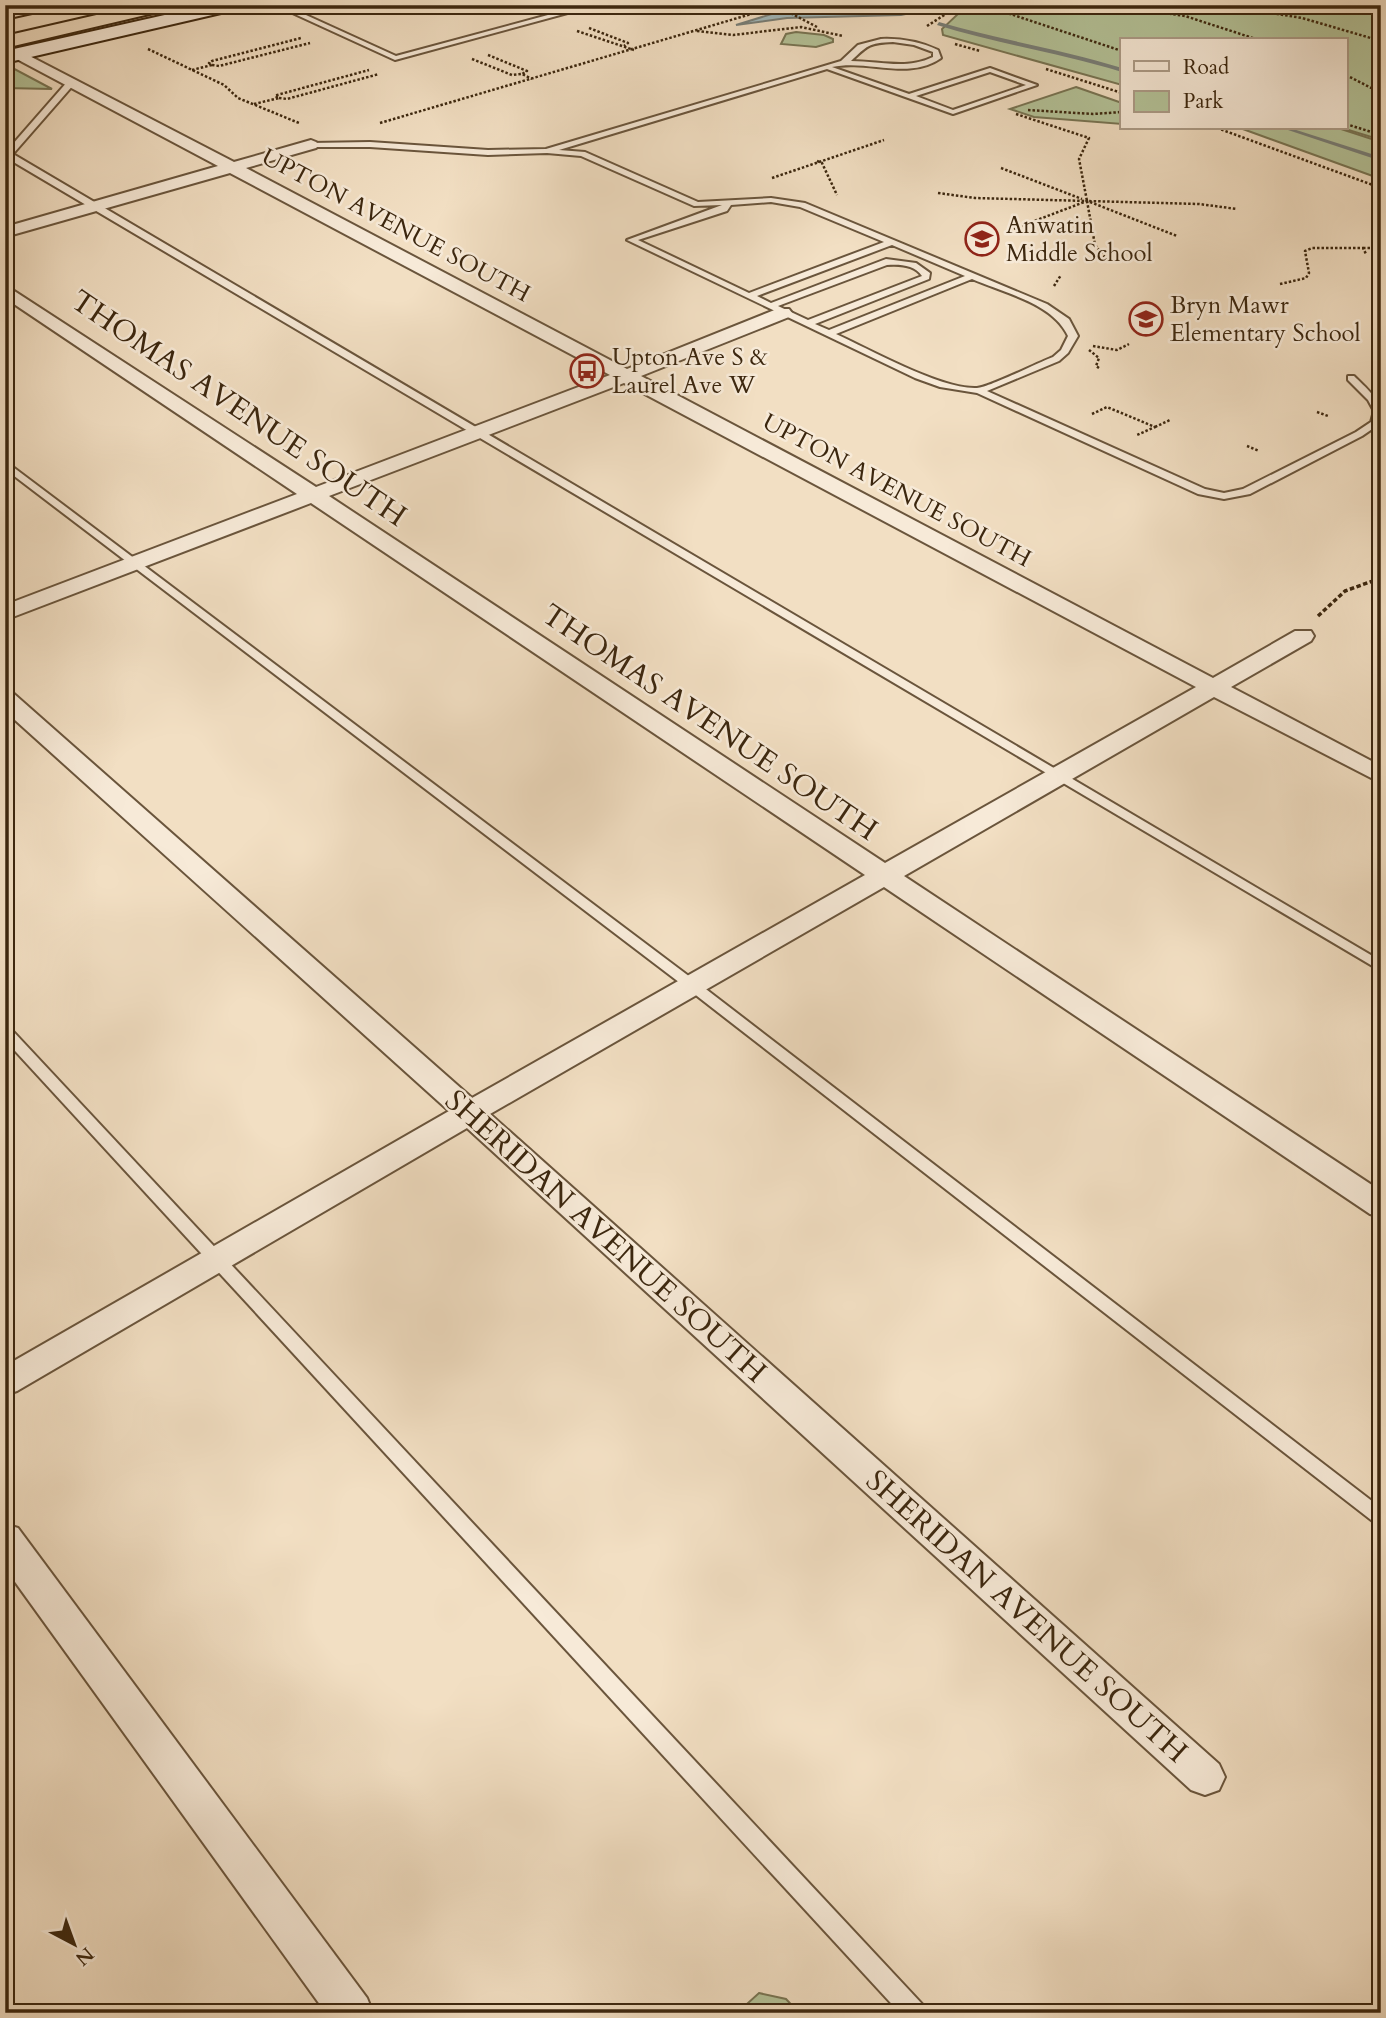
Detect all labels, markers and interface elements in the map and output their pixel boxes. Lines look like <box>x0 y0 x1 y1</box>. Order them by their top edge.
legend <box>1120 38 1348 130</box>
text: Road <box>1183 53 1229 82</box>
text: Park <box>1183 87 1224 116</box>
street label: UPTON AVENUE SOUTH <box>256 140 536 310</box>
place label: Anwatin Middle School <box>1006 209 1153 270</box>
school or university icon: Anwatin Middle School <box>963 220 1001 258</box>
street label: THOMAS AVENUE SOUTH <box>63 280 415 536</box>
place label: Bryn Mawr Elementary School <box>1170 289 1361 350</box>
school or university icon: Bryn Mawr Elementary School <box>1127 300 1165 338</box>
place label: Upton Ave S & Laurel Ave W <box>612 341 768 402</box>
bus stop icon: Upton Ave S & Laurel Ave W <box>568 352 606 390</box>
street label: UPTON AVENUE SOUTH <box>757 405 1037 575</box>
street label: THOMAS AVENUE SOUTH <box>534 594 886 850</box>
street label: SHERIDAN AVENUE SOUTH <box>436 1081 775 1392</box>
street label: SHERIDAN AVENUE SOUTH <box>857 1461 1196 1772</box>
north arrow <box>38 1910 108 1980</box>
text: N <box>69 1941 99 1972</box>

